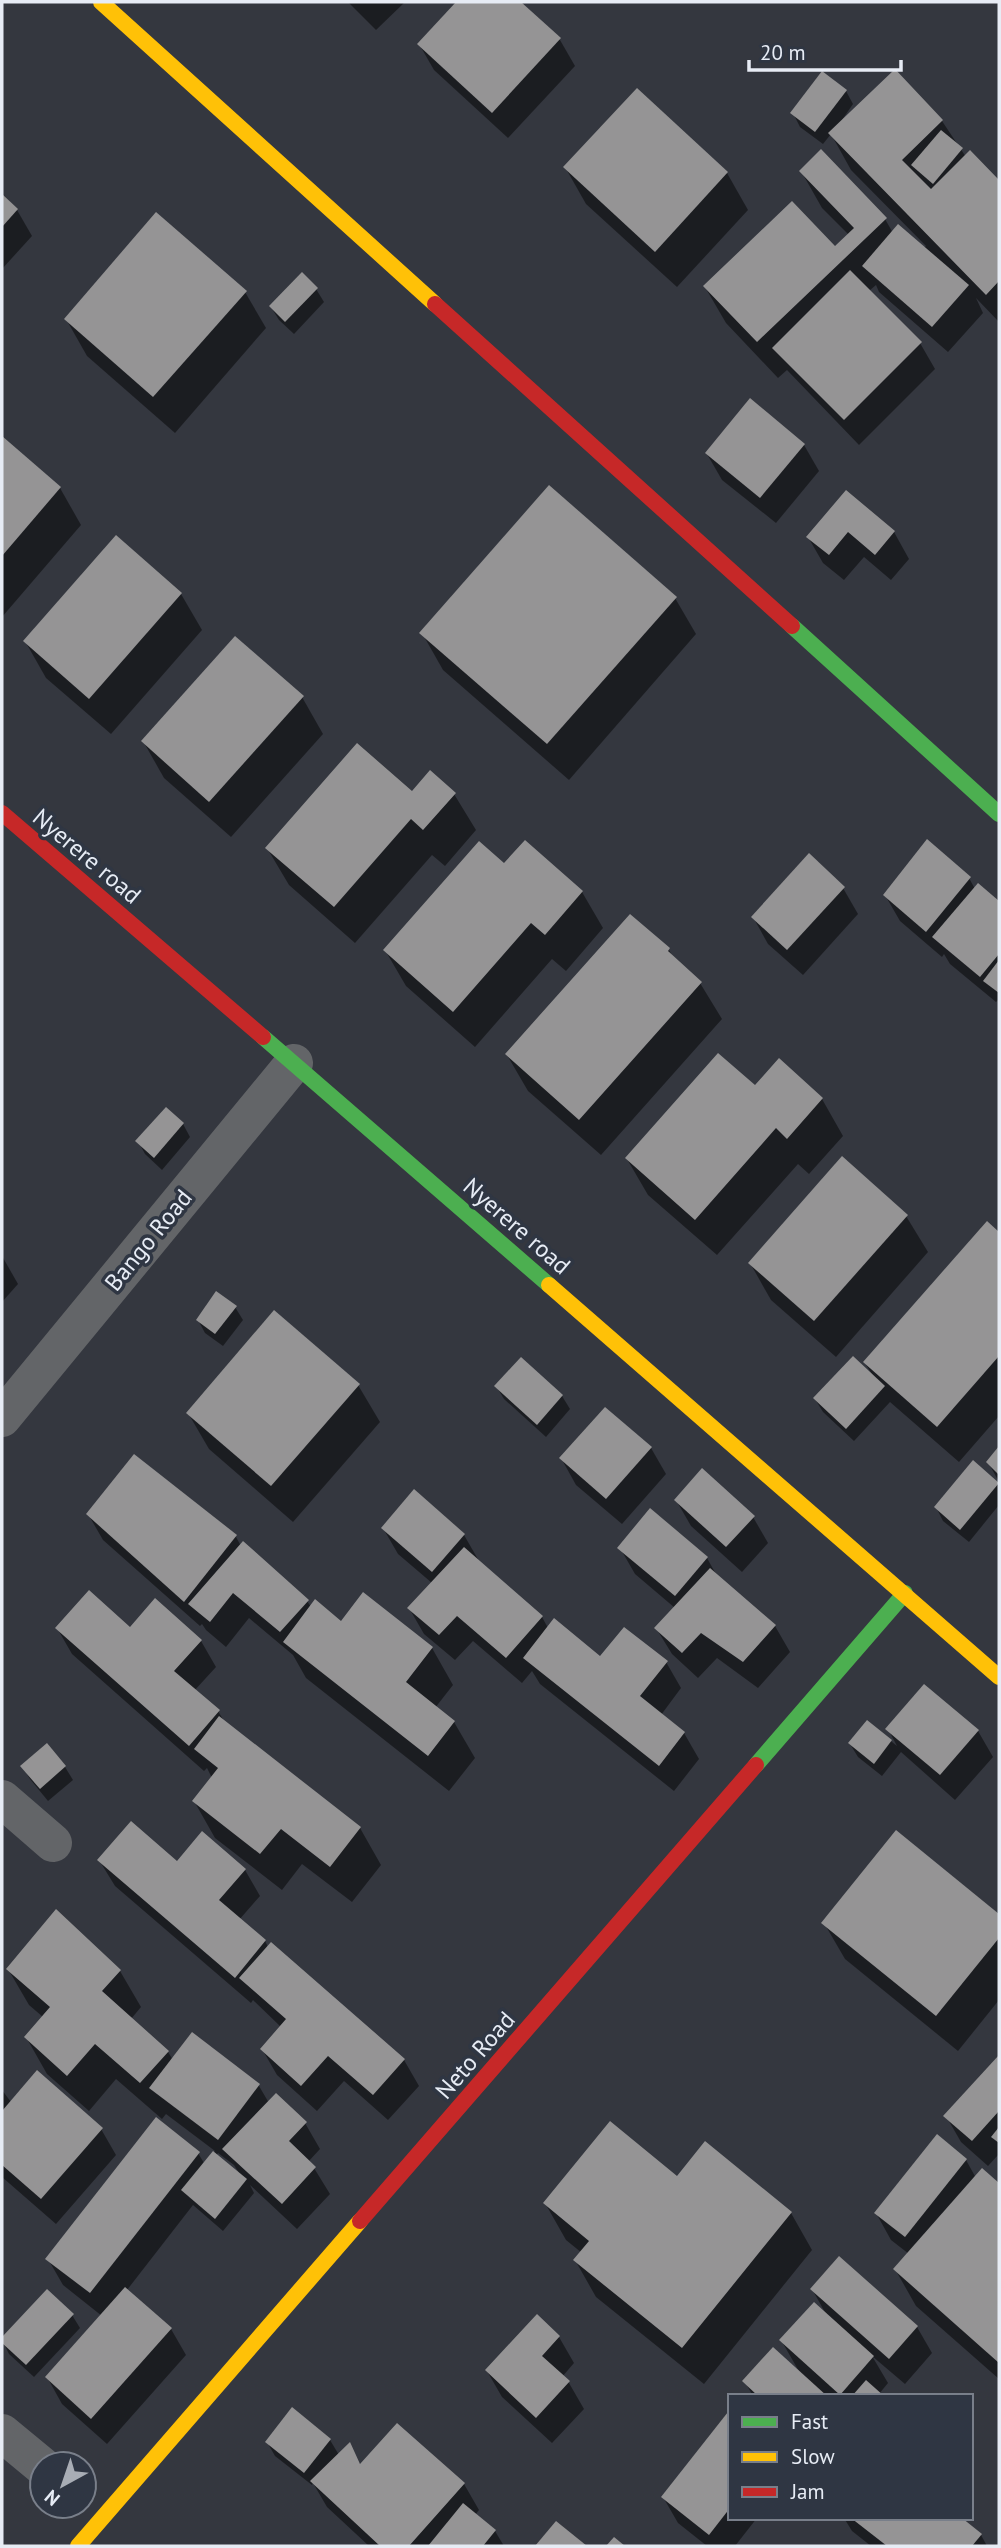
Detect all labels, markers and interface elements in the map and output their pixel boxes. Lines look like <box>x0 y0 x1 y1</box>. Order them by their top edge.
scale bar <box>749 28 901 72</box>
text: 20 m <box>760 39 806 66</box>
street label: Nyerere road <box>26 802 148 910</box>
street label: Nyerere road <box>457 1171 577 1281</box>
street label: Bango Road <box>98 1183 198 1297</box>
street label: Neto Road <box>428 2005 522 2105</box>
legend <box>728 2394 973 2520</box>
text: Fast <box>791 2408 828 2435</box>
text: Slow <box>791 2443 835 2470</box>
north arrow <box>28 2450 98 2520</box>
text: Jam <box>790 2478 825 2505</box>
text: N <box>40 2485 65 2511</box>

